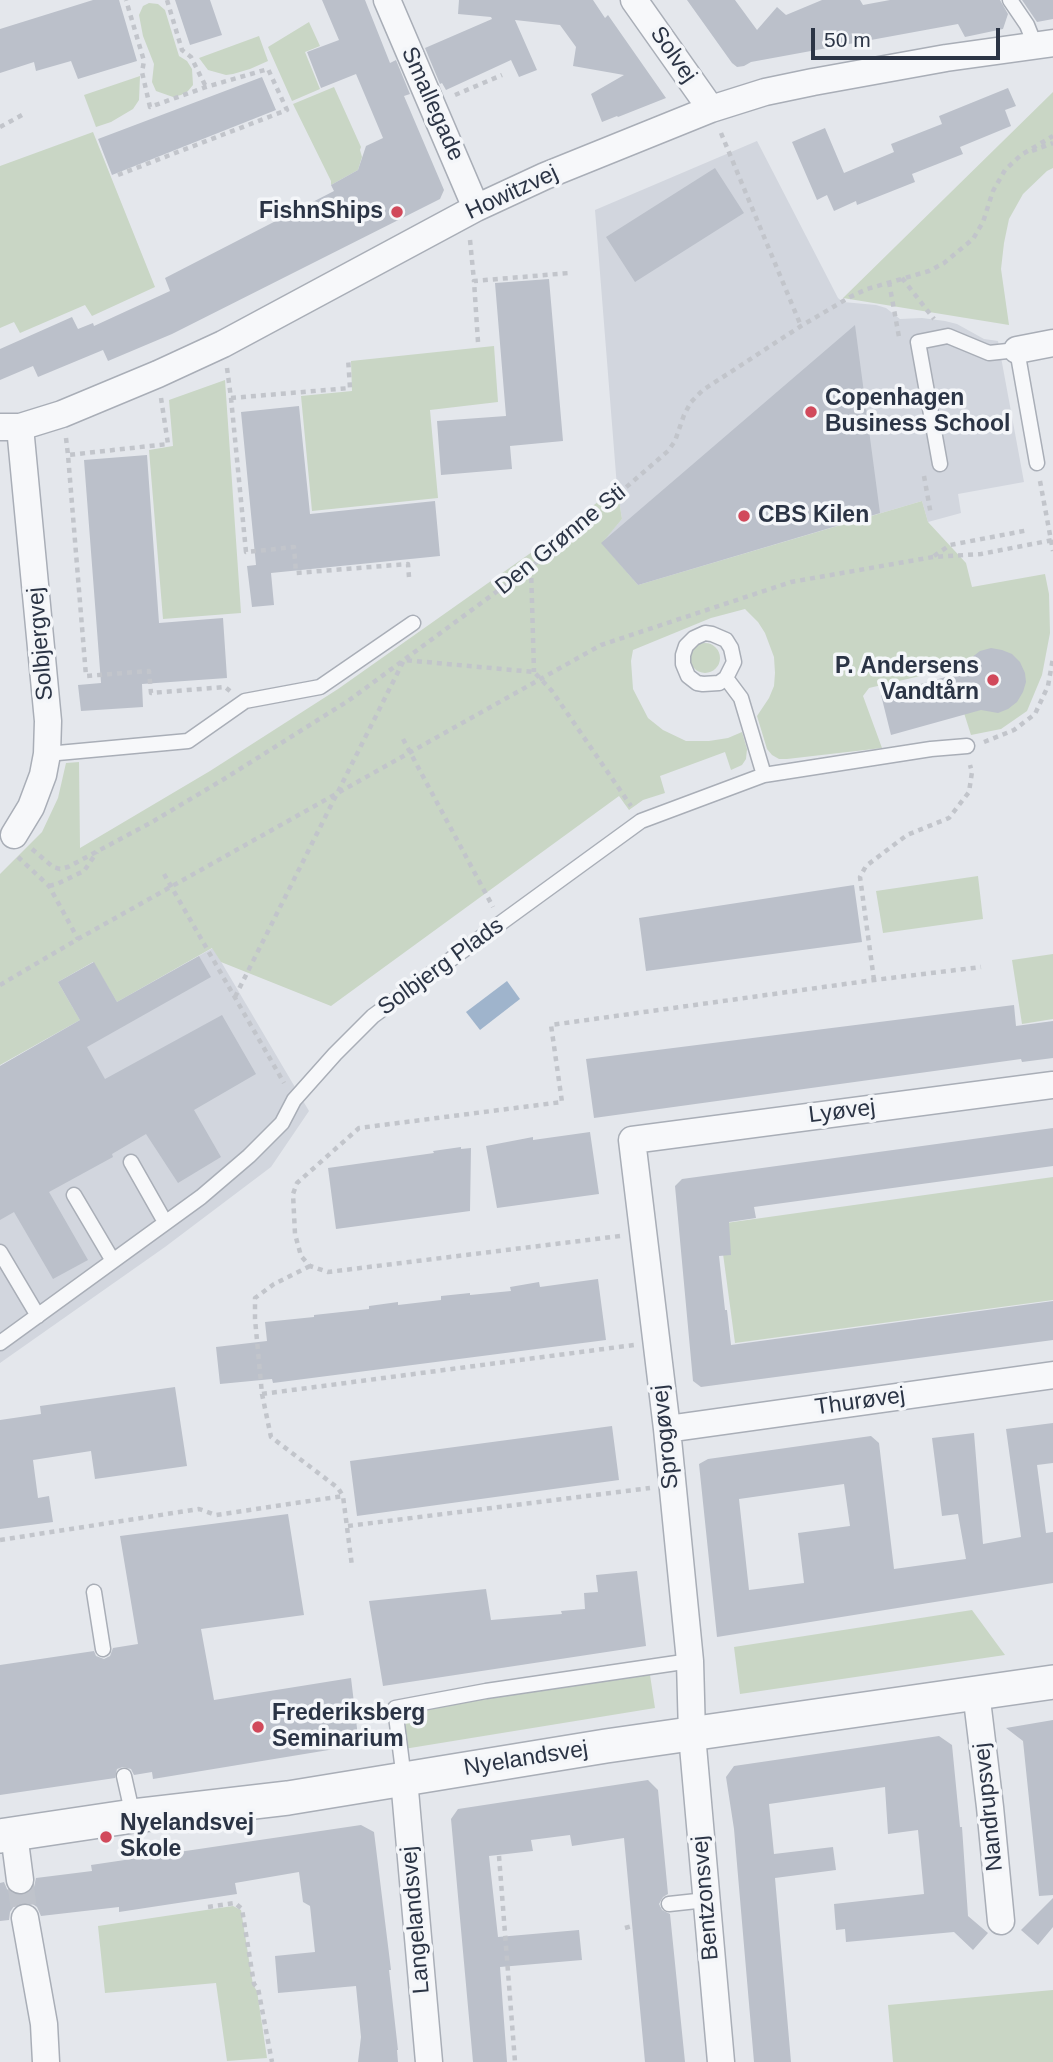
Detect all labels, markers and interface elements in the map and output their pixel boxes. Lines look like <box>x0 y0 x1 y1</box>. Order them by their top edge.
scale bar <box>815 14 1004 58</box>
street label: Solvej <box>644 21 702 89</box>
text: 50 m <box>824 28 871 51</box>
street label: Smallegade <box>395 43 469 165</box>
street label: Howitzvej <box>462 160 562 226</box>
place label: FishnShips <box>259 198 383 226</box>
marker: FishnShips <box>389 204 405 220</box>
place label: Copenhagen Business School <box>825 385 1010 439</box>
marker: Copenhagen Business School <box>803 404 819 420</box>
street label: Den Grønne Sti <box>490 479 632 601</box>
place label: CBS Kilen <box>758 502 869 530</box>
marker: CBS Kilen <box>736 508 752 524</box>
street label: Solbjergvej <box>22 586 60 702</box>
place label: P. Andersens Vandtårn <box>835 653 979 707</box>
marker: P. Andersens Vandtårn <box>985 672 1001 688</box>
street label: Solbjerg Plads <box>373 912 509 1022</box>
street label: Lyøvej <box>807 1094 877 1130</box>
street label: Thurøvej <box>813 1382 907 1422</box>
street label: Sprogøvej <box>647 1383 685 1491</box>
place label: Frederiksberg Seminarium <box>272 1700 425 1754</box>
marker: Frederiksberg Seminarium <box>250 1719 266 1735</box>
street label: Nyelandsvej <box>462 1736 590 1782</box>
street label: Nandrupsvej <box>969 1741 1009 1873</box>
place label: Nyelandsvej Skole <box>120 1810 254 1864</box>
marker: Nyelandsvej Skole <box>98 1829 114 1845</box>
street label: Bentzonsvej <box>687 1834 725 1962</box>
street label: Langelandsvej <box>396 1845 436 1995</box>

